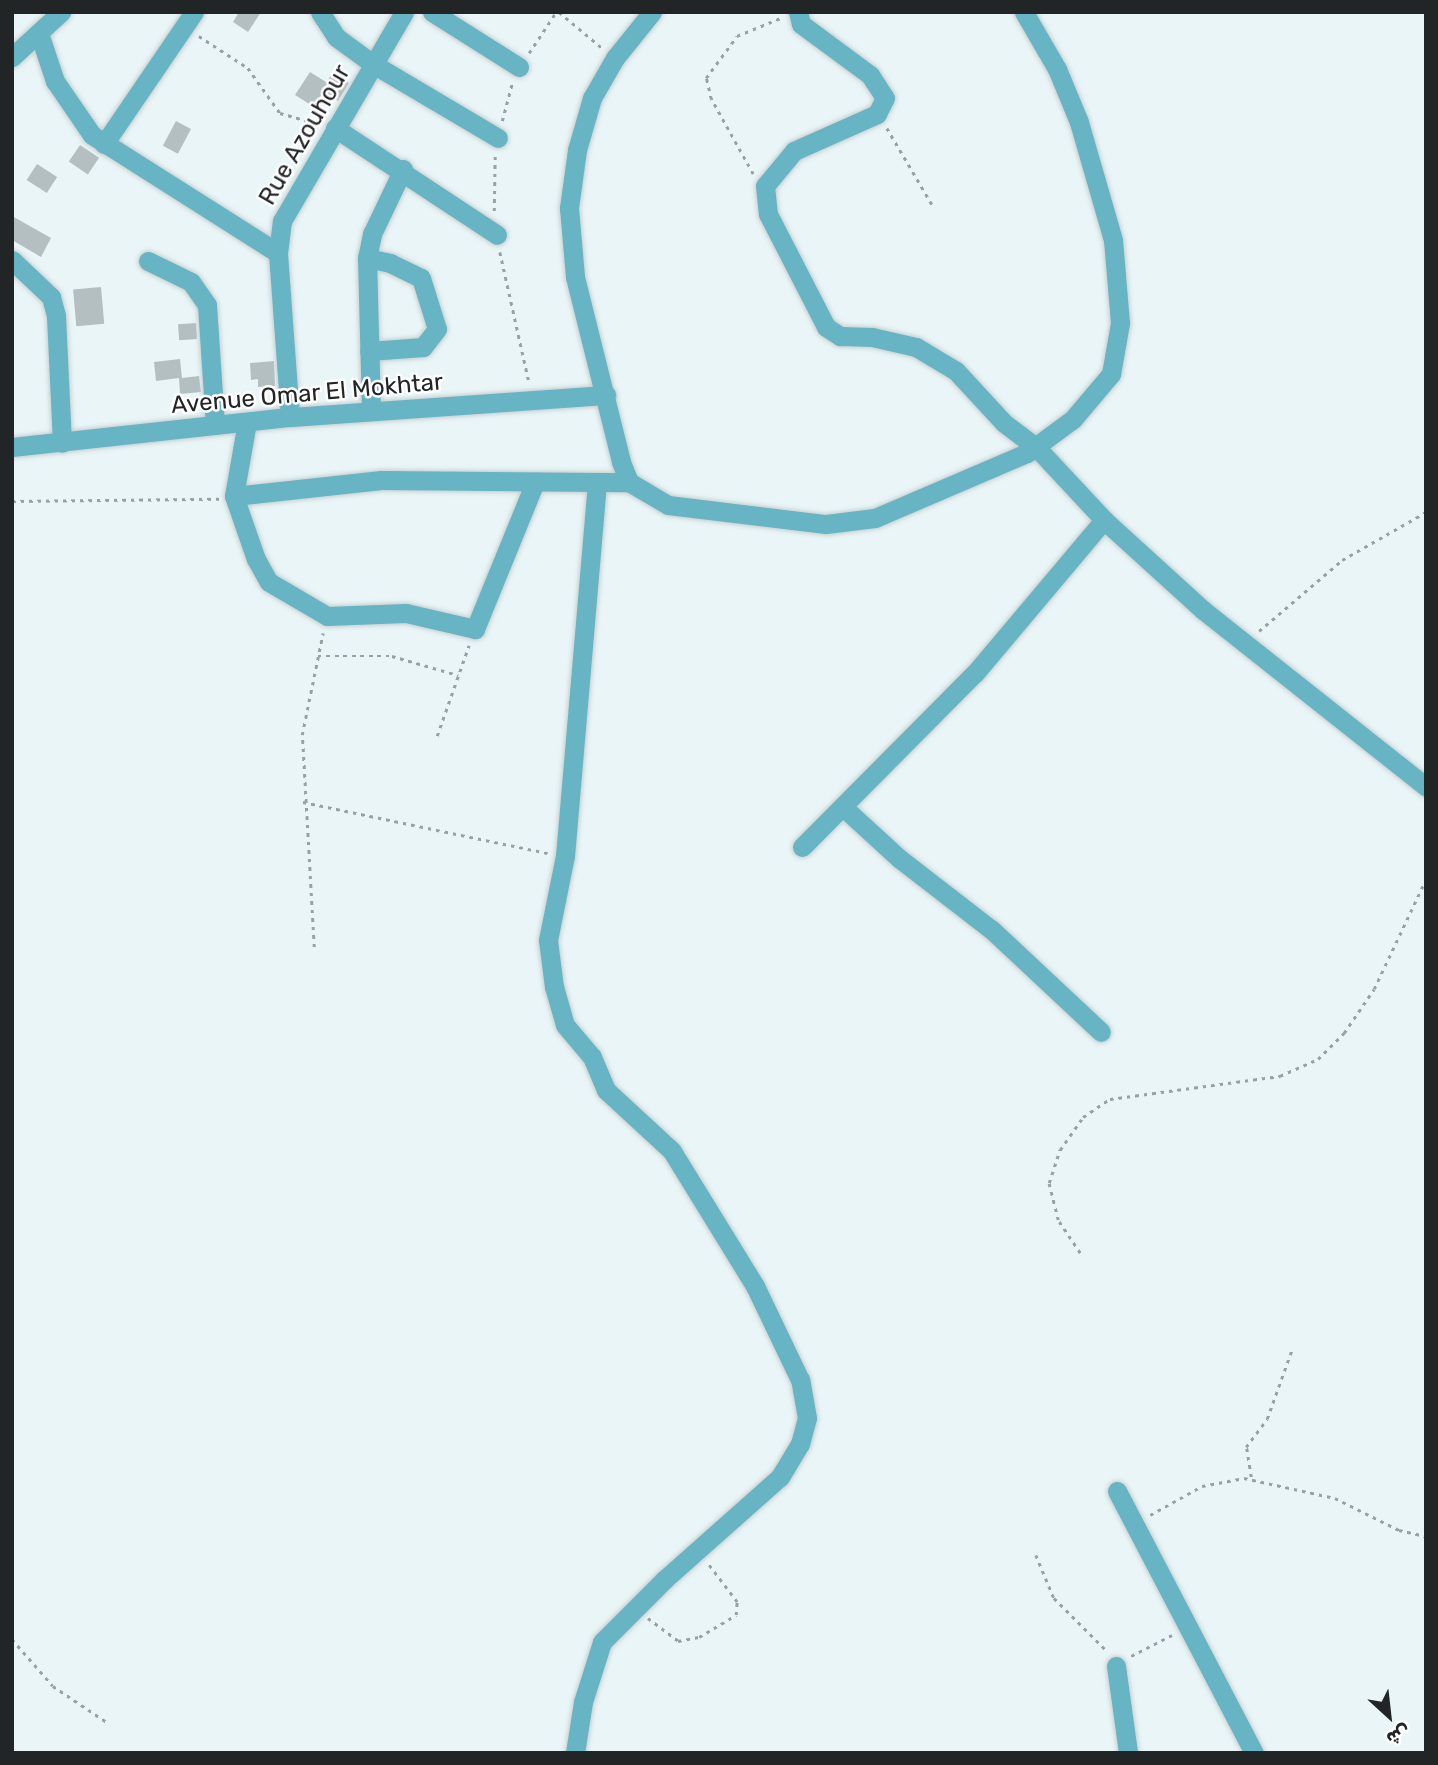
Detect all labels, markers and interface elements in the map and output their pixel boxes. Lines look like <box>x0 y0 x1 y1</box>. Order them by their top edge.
street label: Rue Azouhour <box>253 59 357 211</box>
street label: Avenue Omar El Mokhtar <box>170 368 444 420</box>
north arrow <box>1354 1681 1424 1751</box>
text: ش <box>1383 1719 1415 1751</box>

